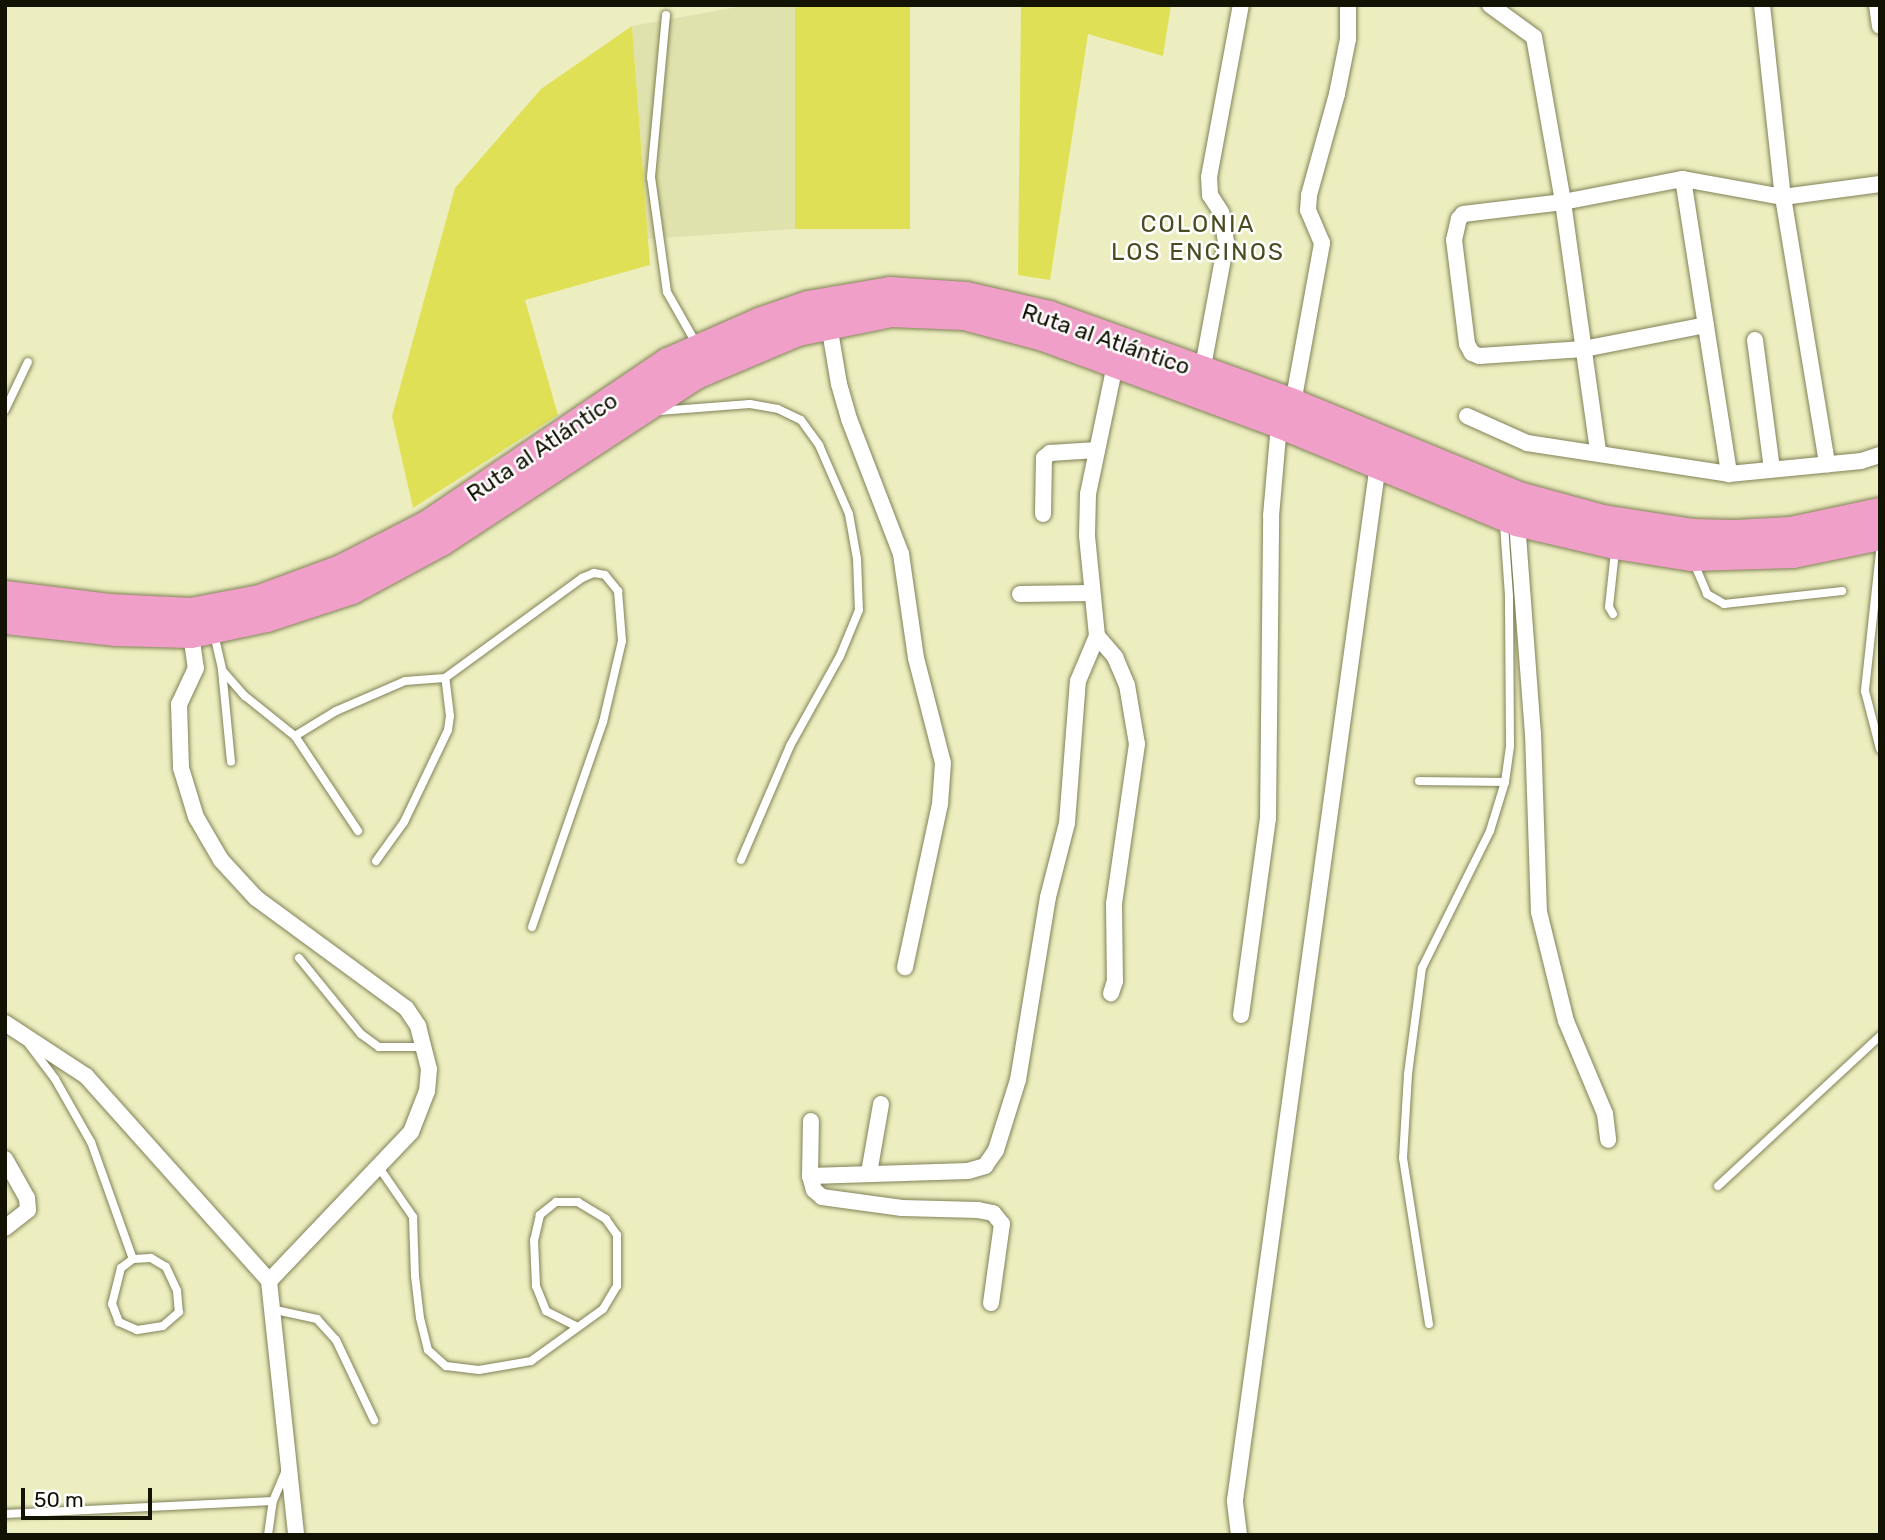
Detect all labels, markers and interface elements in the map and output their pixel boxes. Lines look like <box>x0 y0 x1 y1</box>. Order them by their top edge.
district label: COLONIA LOS ENCINOS <box>1112 211 1284 267</box>
street label: Ruta al Atlántico <box>1018 297 1194 381</box>
street label: Ruta al Atlántico <box>461 386 623 508</box>
scale bar <box>24 1474 156 1518</box>
text: 50 m <box>34 1487 84 1512</box>

